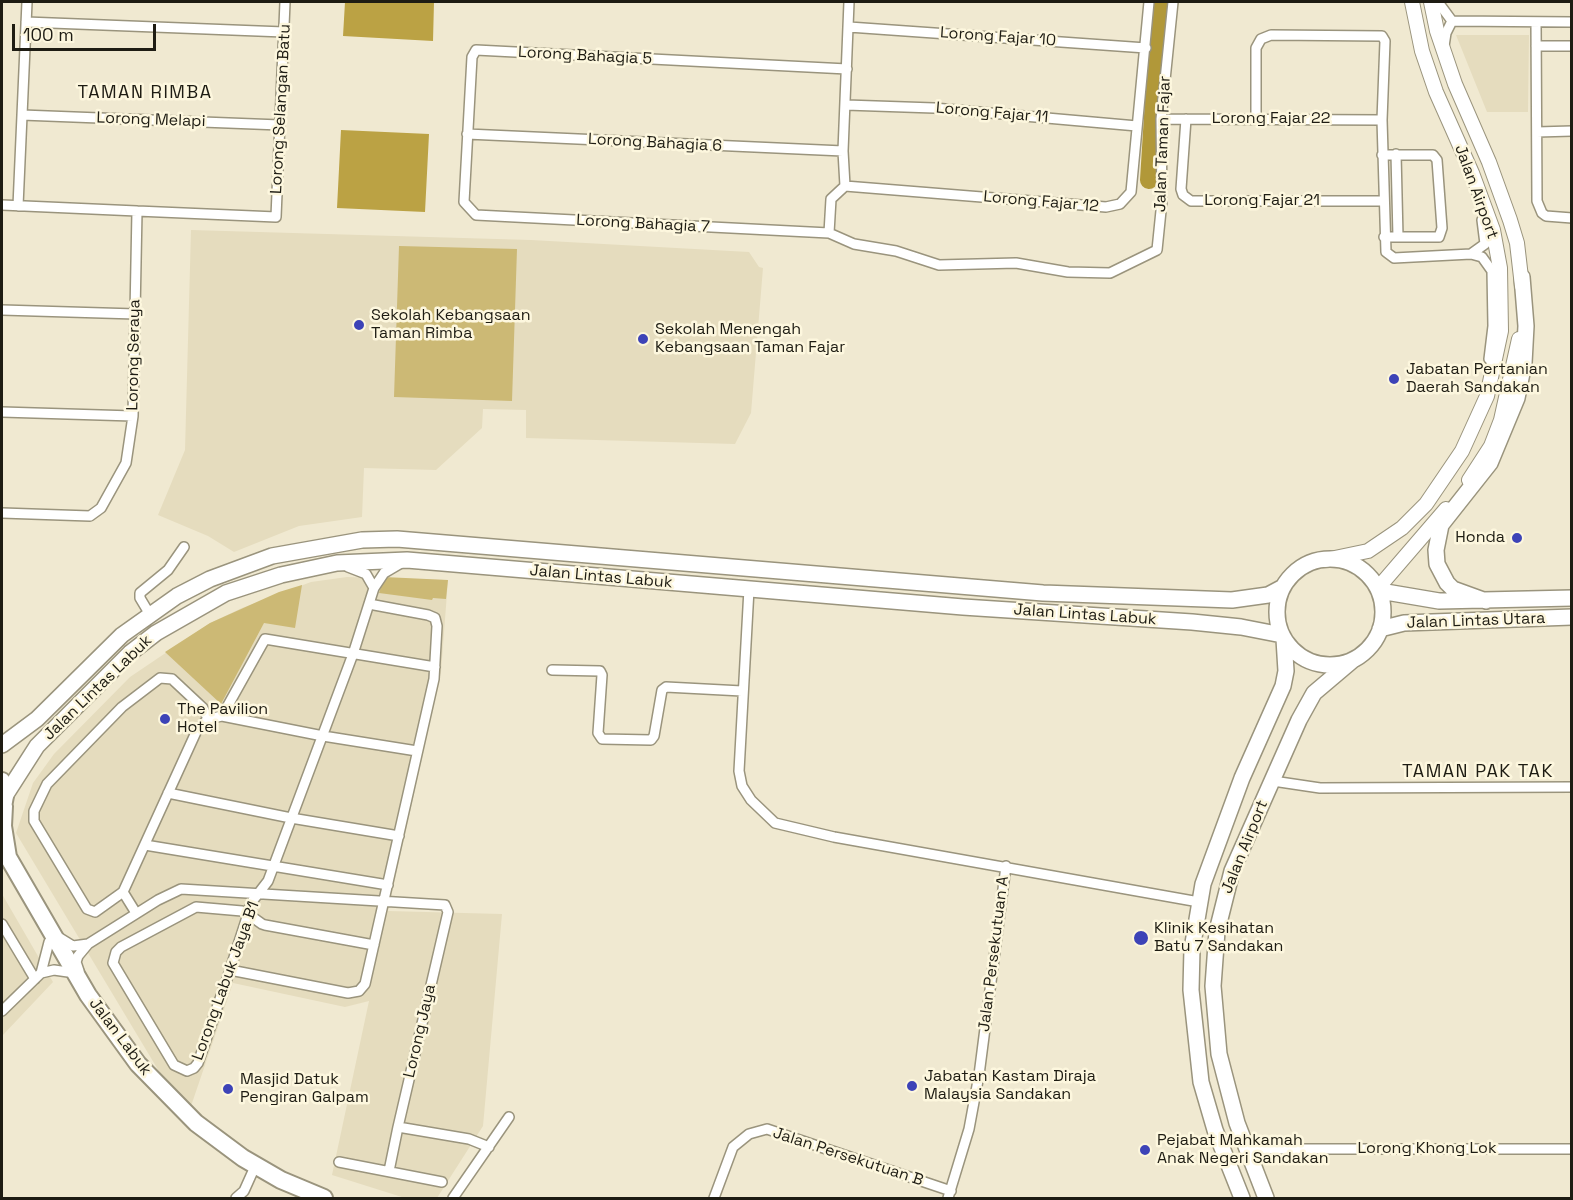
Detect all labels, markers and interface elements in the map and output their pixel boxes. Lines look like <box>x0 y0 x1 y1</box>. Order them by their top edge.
scale bar <box>15 12 159 50</box>
text: 100 m <box>23 23 74 46</box>
street label: Lorong Selangan Batu <box>267 23 295 195</box>
street label: Lorong Fajar 10 <box>939 23 1057 51</box>
street label: Lorong Bahagia 5 <box>518 43 652 69</box>
street label: Jalan Taman Fajar <box>1151 76 1175 212</box>
district label: TAMAN RIMBA <box>77 82 213 104</box>
street label: Lorong Fajar 11 <box>935 99 1049 127</box>
street label: Lorong Melapi <box>96 109 206 131</box>
street label: Lorong Fajar 22 <box>1212 109 1330 129</box>
street label: Lorong Bahagia 6 <box>587 130 723 156</box>
street label: Jalan Airport <box>1450 142 1502 242</box>
street label: Lorong Fajar 12 <box>983 187 1099 217</box>
street label: Lorong Fajar 21 <box>1204 191 1320 211</box>
street label: Lorong Bahagia 7 <box>576 211 710 237</box>
street label: Lorong Seraya <box>123 299 145 411</box>
place label: Sekolah Kebangsaan Taman Rimba <box>371 306 530 344</box>
marker: Sekolah Kebangsaan Taman Rimba <box>352 318 366 332</box>
place label: Sekolah Menengah Kebangsaan Taman Fajar <box>655 320 845 358</box>
marker: Sekolah Menengah Kebangsaan Taman Fajar <box>636 332 650 346</box>
place label: Jabatan Pertanian Daerah Sandakan <box>1406 360 1548 398</box>
marker: Jabatan Pertanian Daerah Sandakan <box>1387 372 1401 386</box>
place label: Honda <box>1455 528 1505 548</box>
marker: Honda <box>1510 531 1524 545</box>
street label: Jalan Lintas Labuk <box>529 561 673 593</box>
street label: Jalan Lintas Labuk <box>1013 600 1157 630</box>
street label: Jalan Lintas Utara <box>1406 609 1546 633</box>
street label: Jalan Lintas Labuk <box>40 631 156 745</box>
place label: The Pavilion Hotel <box>177 700 268 738</box>
marker: The Pavilion Hotel <box>158 712 172 726</box>
district label: TAMAN PAK TAK <box>1402 761 1554 783</box>
street label: Jalan Airport <box>1218 798 1272 896</box>
street label: Jalan Persekutuan A <box>975 875 1013 1033</box>
street label: Lorong Labuk Jaya B1 <box>188 899 264 1063</box>
place label: Klinik Kesihatan Batu 7 Sandakan <box>1154 919 1283 957</box>
marker: Klinik Kesihatan Batu 7 Sandakan <box>1132 929 1150 947</box>
street label: Lorong Jaya <box>400 982 440 1080</box>
street label: Jalan Labuk <box>85 994 155 1080</box>
place label: Jabatan Kastam Diraja Malaysia Sandakan <box>924 1067 1096 1105</box>
place label: Masjid Datuk Pengiran Galpam <box>240 1070 369 1108</box>
marker: Jabatan Kastam Diraja Malaysia Sandakan <box>905 1079 919 1093</box>
marker: Masjid Datuk Pengiran Galpam <box>221 1082 235 1096</box>
street label: Jalan Persekutuan B <box>770 1124 926 1190</box>
place label: Pejabat Mahkamah Anak Negeri Sandakan <box>1157 1131 1328 1169</box>
street label: Lorong Khong Lok <box>1357 1139 1497 1159</box>
marker: Pejabat Mahkamah Anak Negeri Sandakan <box>1138 1143 1152 1157</box>

